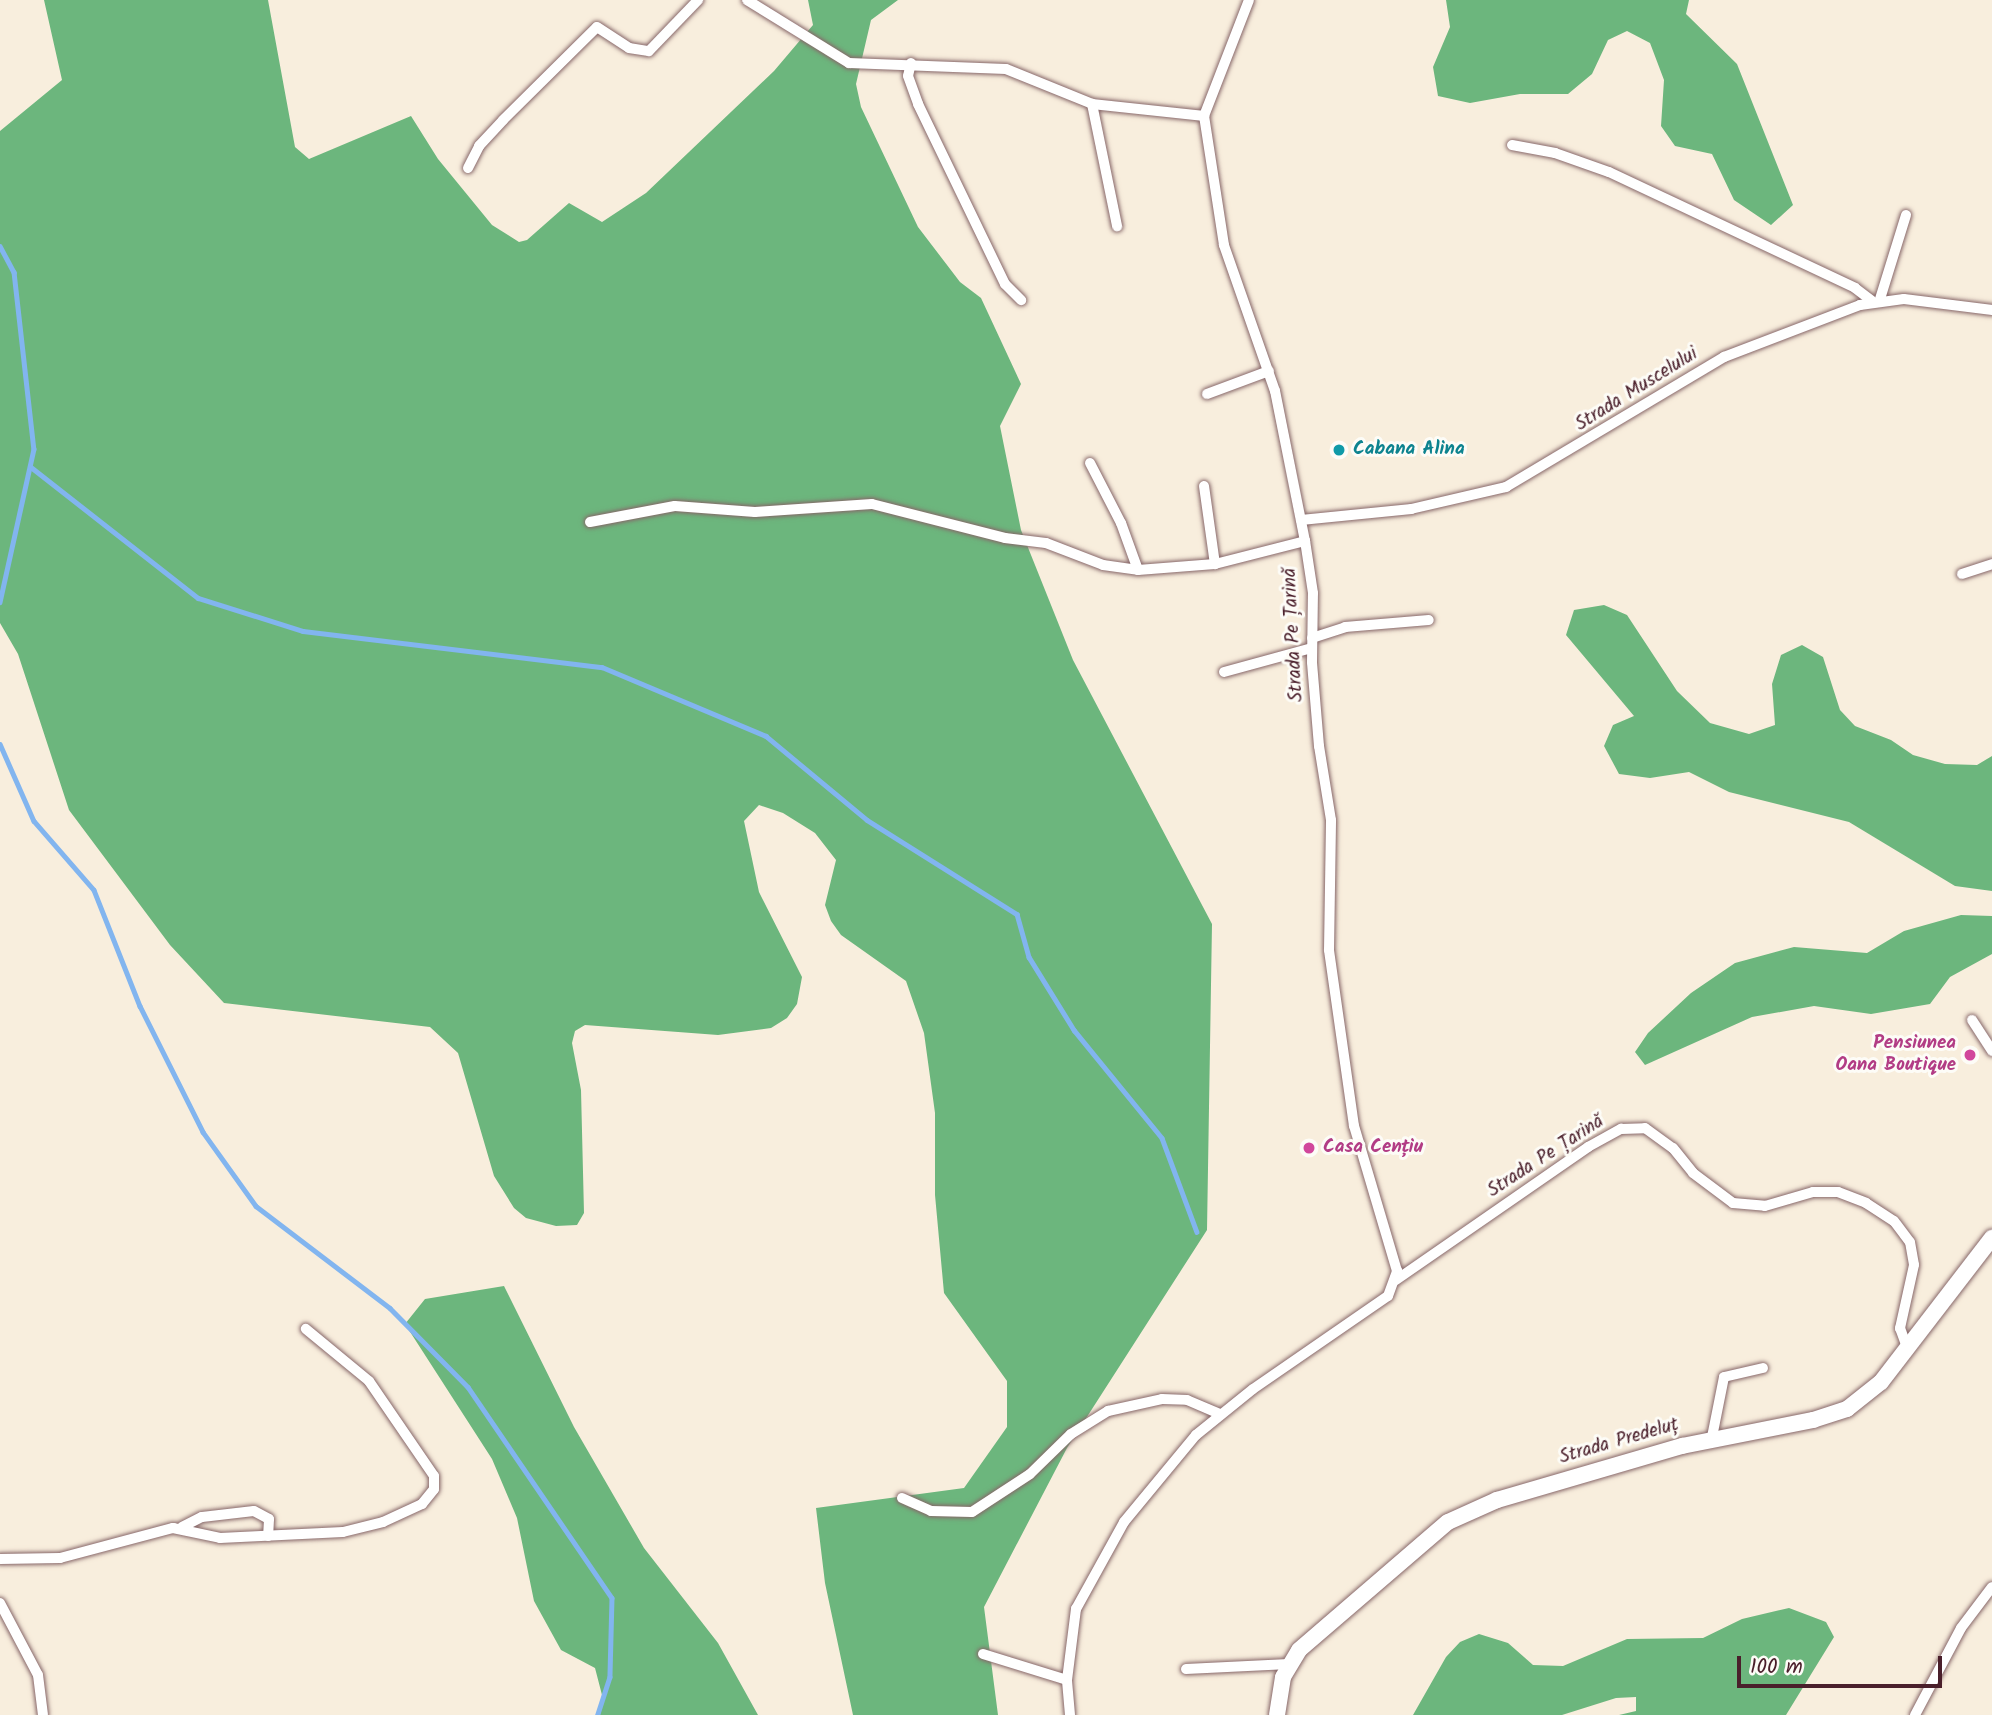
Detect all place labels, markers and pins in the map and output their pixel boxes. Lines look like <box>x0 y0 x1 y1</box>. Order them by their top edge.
place label: Cabana Alina <box>1353 439 1465 461</box>
marker: Cabana Alina <box>1331 442 1347 458</box>
place label: Pensiunea Oana Boutique <box>1835 1033 1956 1077</box>
marker: Pensiunea Oana Boutique <box>1962 1047 1978 1063</box>
place label: Casa Cențiu <box>1323 1137 1423 1159</box>
marker: Casa Cențiu <box>1301 1140 1317 1156</box>

